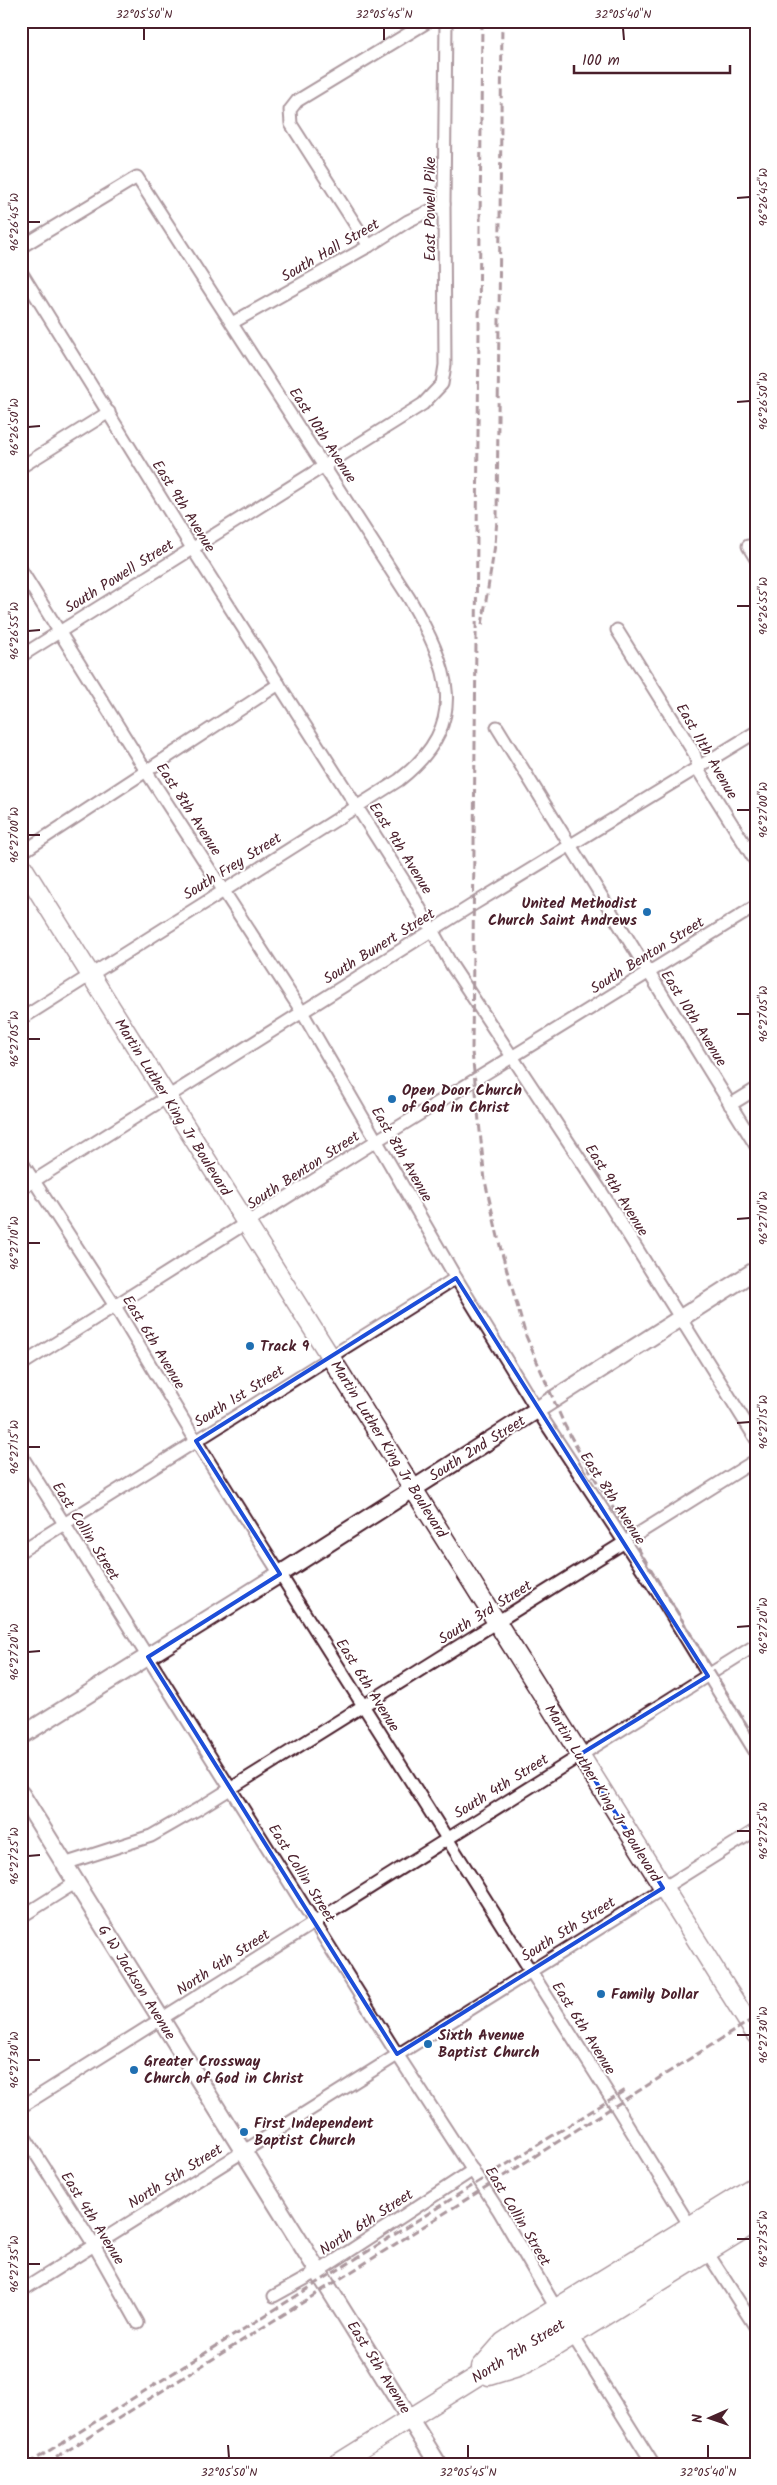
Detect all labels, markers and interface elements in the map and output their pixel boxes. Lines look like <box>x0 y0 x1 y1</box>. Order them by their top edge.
text: 32°05'50"N <box>116 5 172 24</box>
text: 32°05'45"N <box>355 5 413 24</box>
text: 32°05'40"N <box>595 5 651 24</box>
scale bar <box>574 42 731 74</box>
text: 100 m <box>582 49 620 73</box>
street label: East Powell Pike <box>419 156 443 261</box>
text: 96°26'45"W <box>754 168 773 226</box>
text: 96°26'45"W <box>5 193 24 251</box>
street label: South Hall Street <box>277 213 384 289</box>
text: 96°26'50"W <box>754 372 773 430</box>
street label: East 10th Avenue <box>282 383 362 489</box>
text: 96°26'50"W <box>5 398 24 456</box>
street label: East 9th Avenue <box>145 455 221 558</box>
street label: South Powell Street <box>60 533 179 620</box>
text: 96°26'55"W <box>754 577 773 635</box>
text: 96°26'55"W <box>5 602 24 660</box>
street label: East 11th Avenue <box>669 699 744 804</box>
street label: East 8th Avenue <box>149 758 228 861</box>
text: 96°27'00"W <box>754 782 773 838</box>
street label: East 9th Avenue <box>362 797 438 900</box>
text: 96°27'00"W <box>5 807 24 863</box>
street label: South Frey Street <box>178 827 287 907</box>
place label: United Methodist Church Saint Andrews <box>488 892 637 933</box>
street label: South Bunert Street <box>319 903 440 991</box>
marker: United Methodist Church Saint Andrews <box>641 906 653 918</box>
street label: South Benton Street <box>586 911 710 1001</box>
street label: East 10th Avenue <box>654 965 733 1072</box>
text: 96°27'05"W <box>754 986 773 1042</box>
text: 96°27'05"W <box>5 1011 24 1067</box>
street label: Martin Luther King Jr Boulevard <box>108 1014 237 1201</box>
place label: Open Door Church of God in Christ <box>402 1079 522 1120</box>
marker: Open Door Church of God in Christ <box>386 1093 398 1105</box>
street label: East 8th Avenue <box>364 1102 438 1207</box>
street label: South Benton Street <box>242 1125 365 1217</box>
street label: East 9th Avenue <box>578 1139 654 1242</box>
text: 96°27'10"W <box>754 1191 773 1245</box>
text: 96°27'10"W <box>5 1216 24 1270</box>
street label: East 6th Avenue <box>115 1291 191 1394</box>
place label: Track 9 <box>260 1335 310 1359</box>
marker: Track 9 <box>244 1340 256 1352</box>
street label: Martin Luther King Jr Boulevard <box>324 1356 453 1543</box>
street label: South 1st Street <box>190 1359 290 1434</box>
text: 96°27'15"W <box>754 1395 773 1449</box>
street label: South 2nd Street <box>424 1409 531 1488</box>
text: 96°27'15"W <box>5 1420 24 1474</box>
street label: East 8th Avenue <box>573 1447 652 1550</box>
street label: East Collin Street <box>45 1477 125 1586</box>
street label: South 3rd Street <box>434 1574 537 1651</box>
text: 96°27'20"W <box>754 1597 773 1655</box>
text: 96°27'20"W <box>5 1623 24 1681</box>
street label: East 6th Avenue <box>329 1634 406 1737</box>
street label: Martin Luther King Jr Boulevard <box>538 1700 667 1887</box>
street label: South 4th Street <box>449 1748 554 1826</box>
text: 96°27'25"W <box>754 1802 773 1860</box>
street label: East Collin Street <box>261 1819 341 1928</box>
text: 96°27'25"W <box>5 1827 24 1885</box>
street label: South 5th Street <box>516 1891 621 1969</box>
street label: G W Jackson Avenue <box>91 1920 181 2045</box>
street label: North 4th Street <box>172 1923 276 2002</box>
street label: East 6th Avenue <box>545 1977 622 2080</box>
place label: Family Dollar <box>611 1983 699 2007</box>
marker: Family Dollar <box>595 1988 607 2000</box>
text: 96°27'30"W <box>754 2006 773 2064</box>
place label: Sixth Avenue Baptist Church <box>438 2024 540 2065</box>
text: 96°27'30"W <box>5 2031 24 2089</box>
marker: Sixth Avenue Baptist Church <box>422 2038 434 2050</box>
place label: Greater Crossway Church of God in Christ <box>144 2050 304 2091</box>
marker: Greater Crossway Church of God in Christ <box>128 2064 140 2076</box>
place label: First Independent Baptist Church <box>254 2112 374 2153</box>
marker: First Independent Baptist Church <box>238 2126 250 2138</box>
street label: North 5th Street <box>123 2138 228 2216</box>
street label: East Collin Street <box>478 2162 557 2271</box>
street label: East 4th Avenue <box>54 2167 131 2270</box>
street label: North 6th Street <box>315 2183 419 2262</box>
text: 96°27'35"W <box>754 2210 773 2268</box>
text: 96°27'35"W <box>5 2235 24 2293</box>
street label: North 7th Street <box>467 2313 570 2390</box>
street label: East 5th Avenue <box>340 2316 417 2419</box>
north arrow <box>684 2392 734 2442</box>
text: N <box>687 2413 709 2423</box>
text: 32°05'50"N <box>201 2463 257 2482</box>
text: 32°05'45"N <box>439 2463 497 2482</box>
text: 32°05'40"N <box>680 2463 736 2482</box>

